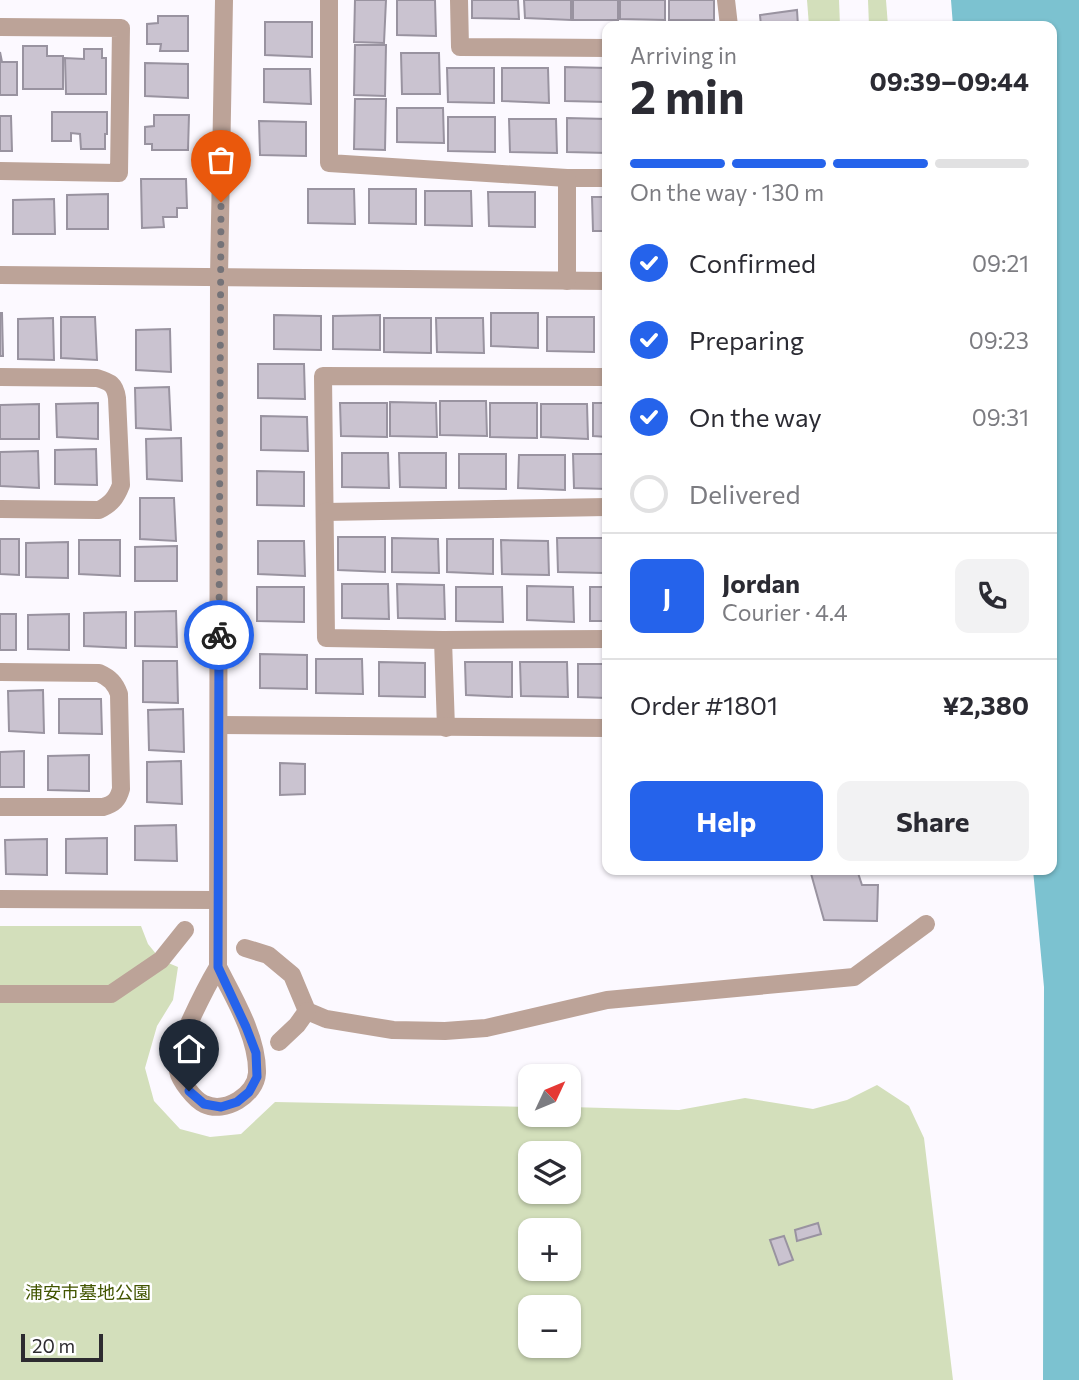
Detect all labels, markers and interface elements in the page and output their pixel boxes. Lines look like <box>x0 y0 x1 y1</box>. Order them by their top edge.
text: Arriving in <box>630 41 737 69</box>
text: 09:39–09:44 <box>870 65 1029 96</box>
text: 2 min <box>630 67 745 123</box>
pin <box>191 130 251 202</box>
icon: bag <box>202 141 240 179</box>
text: On the way · 130 m <box>630 178 824 206</box>
icon: check <box>630 244 668 282</box>
text: Confirmed <box>689 247 816 278</box>
text: 09:21 <box>972 249 1029 277</box>
icon: check <box>630 321 668 359</box>
text: Preparing <box>689 324 804 355</box>
text: 09:23 <box>969 326 1029 354</box>
icon: check <box>630 398 668 436</box>
text: On the way <box>689 401 822 432</box>
text: 09:31 <box>972 403 1029 431</box>
text: Delivered <box>689 478 800 509</box>
button: phone <box>955 559 1029 633</box>
text: Jordan <box>722 567 800 598</box>
text: J <box>663 581 671 612</box>
text: Courier · 4.4 <box>722 598 848 626</box>
courier <box>184 600 254 670</box>
icon: bike <box>200 616 238 654</box>
text: Order #1801 <box>630 689 778 720</box>
text: ¥2,380 <box>942 689 1029 720</box>
button: Help <box>630 781 823 861</box>
button: Share <box>837 781 1029 861</box>
pin <box>159 1019 219 1091</box>
icon: home <box>170 1030 208 1068</box>
north arrow <box>518 1064 581 1127</box>
map controls <box>518 1064 581 1358</box>
button: layers <box>518 1141 581 1204</box>
button: + <box>518 1218 581 1281</box>
park label: 浦安市墓地公園 <box>25 1281 151 1303</box>
button: − <box>518 1295 581 1358</box>
scale bar <box>21 1331 103 1363</box>
text: 20 m <box>32 1334 75 1357</box>

